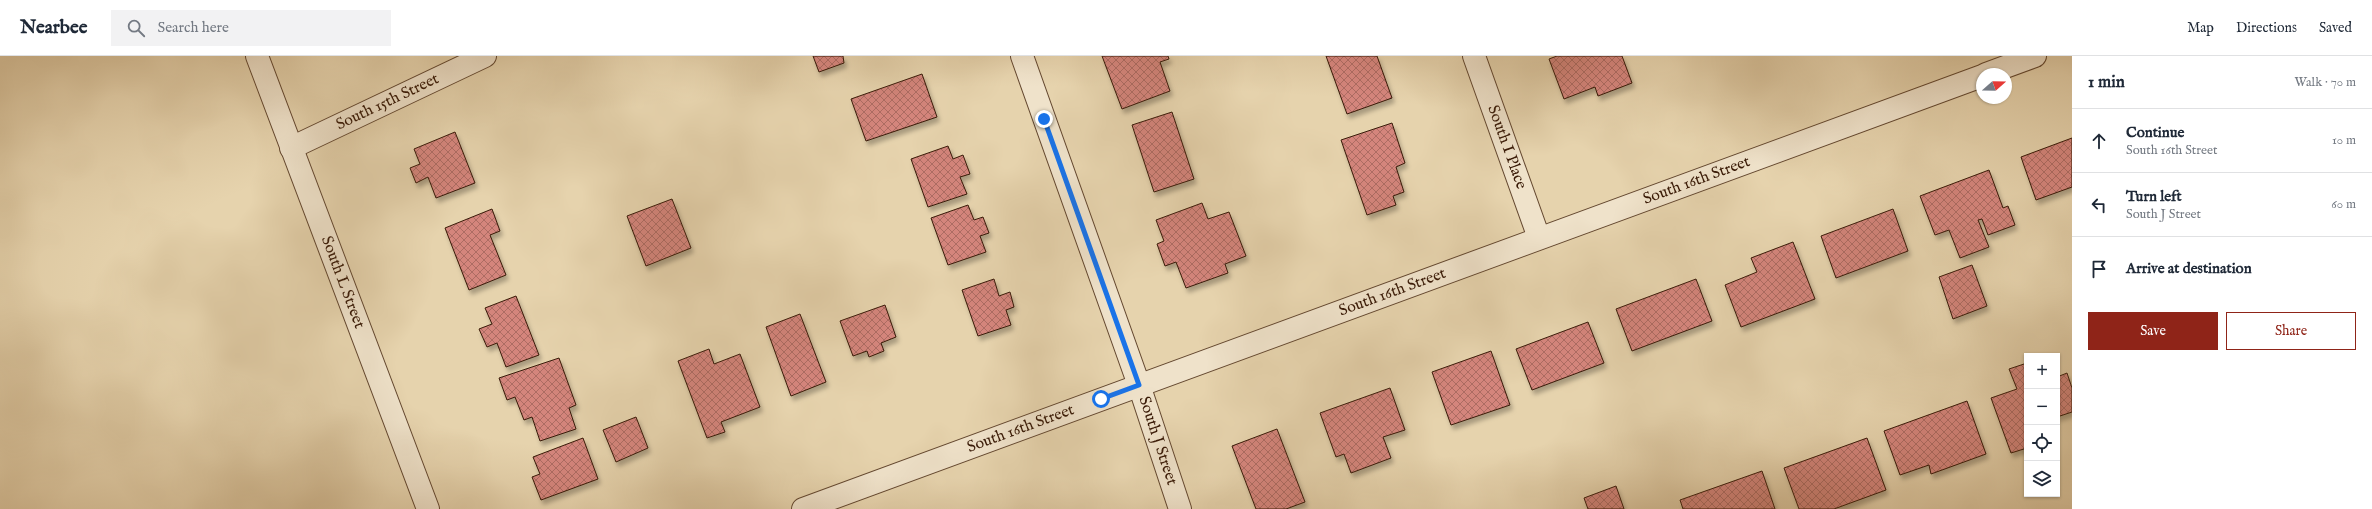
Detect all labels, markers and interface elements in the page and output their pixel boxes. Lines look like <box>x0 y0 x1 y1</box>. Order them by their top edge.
search box <box>111 10 391 46</box>
text: Nearbee <box>20 16 87 40</box>
icon: search <box>125 17 147 39</box>
text: Search here <box>157 18 229 37</box>
text: Map <box>2187 19 2214 37</box>
text: Directions <box>2236 19 2297 37</box>
text: Saved <box>2319 19 2352 37</box>
north arrow <box>1976 68 2012 104</box>
street label: South 15th Street <box>333 69 443 135</box>
text: 1 min <box>2088 72 2125 93</box>
text: Walk · 70 m <box>2294 74 2356 91</box>
street label: South I Place <box>1482 103 1531 192</box>
route end <box>1035 110 1053 128</box>
text: Continue <box>2126 123 2184 142</box>
icon: ahead <box>2088 130 2110 152</box>
text: 10 m <box>2332 132 2356 149</box>
text: South 16th Street <box>2126 142 2217 159</box>
street label: South 16th Street <box>1640 152 1753 210</box>
text: Turn left <box>2126 187 2182 206</box>
icon: left <box>2088 194 2110 216</box>
text: 60 m <box>2331 196 2356 213</box>
text: South J Street <box>2126 206 2201 223</box>
street label: South L Street <box>316 233 369 332</box>
icon: arrive <box>2088 258 2110 280</box>
text: Arrive at destination <box>2126 259 2252 278</box>
street label: South 16th Street <box>1336 264 1449 321</box>
button: Save <box>2088 312 2218 350</box>
button: Share <box>2226 312 2356 350</box>
map controls <box>2024 353 2060 497</box>
button: + <box>2024 353 2060 389</box>
button: − <box>2024 389 2060 425</box>
route start <box>1092 390 1110 408</box>
street label: South J Street <box>1133 394 1182 488</box>
street label: South 16th Street <box>964 400 1078 458</box>
button: locate <box>2024 425 2060 461</box>
button: layers <box>2024 461 2060 497</box>

